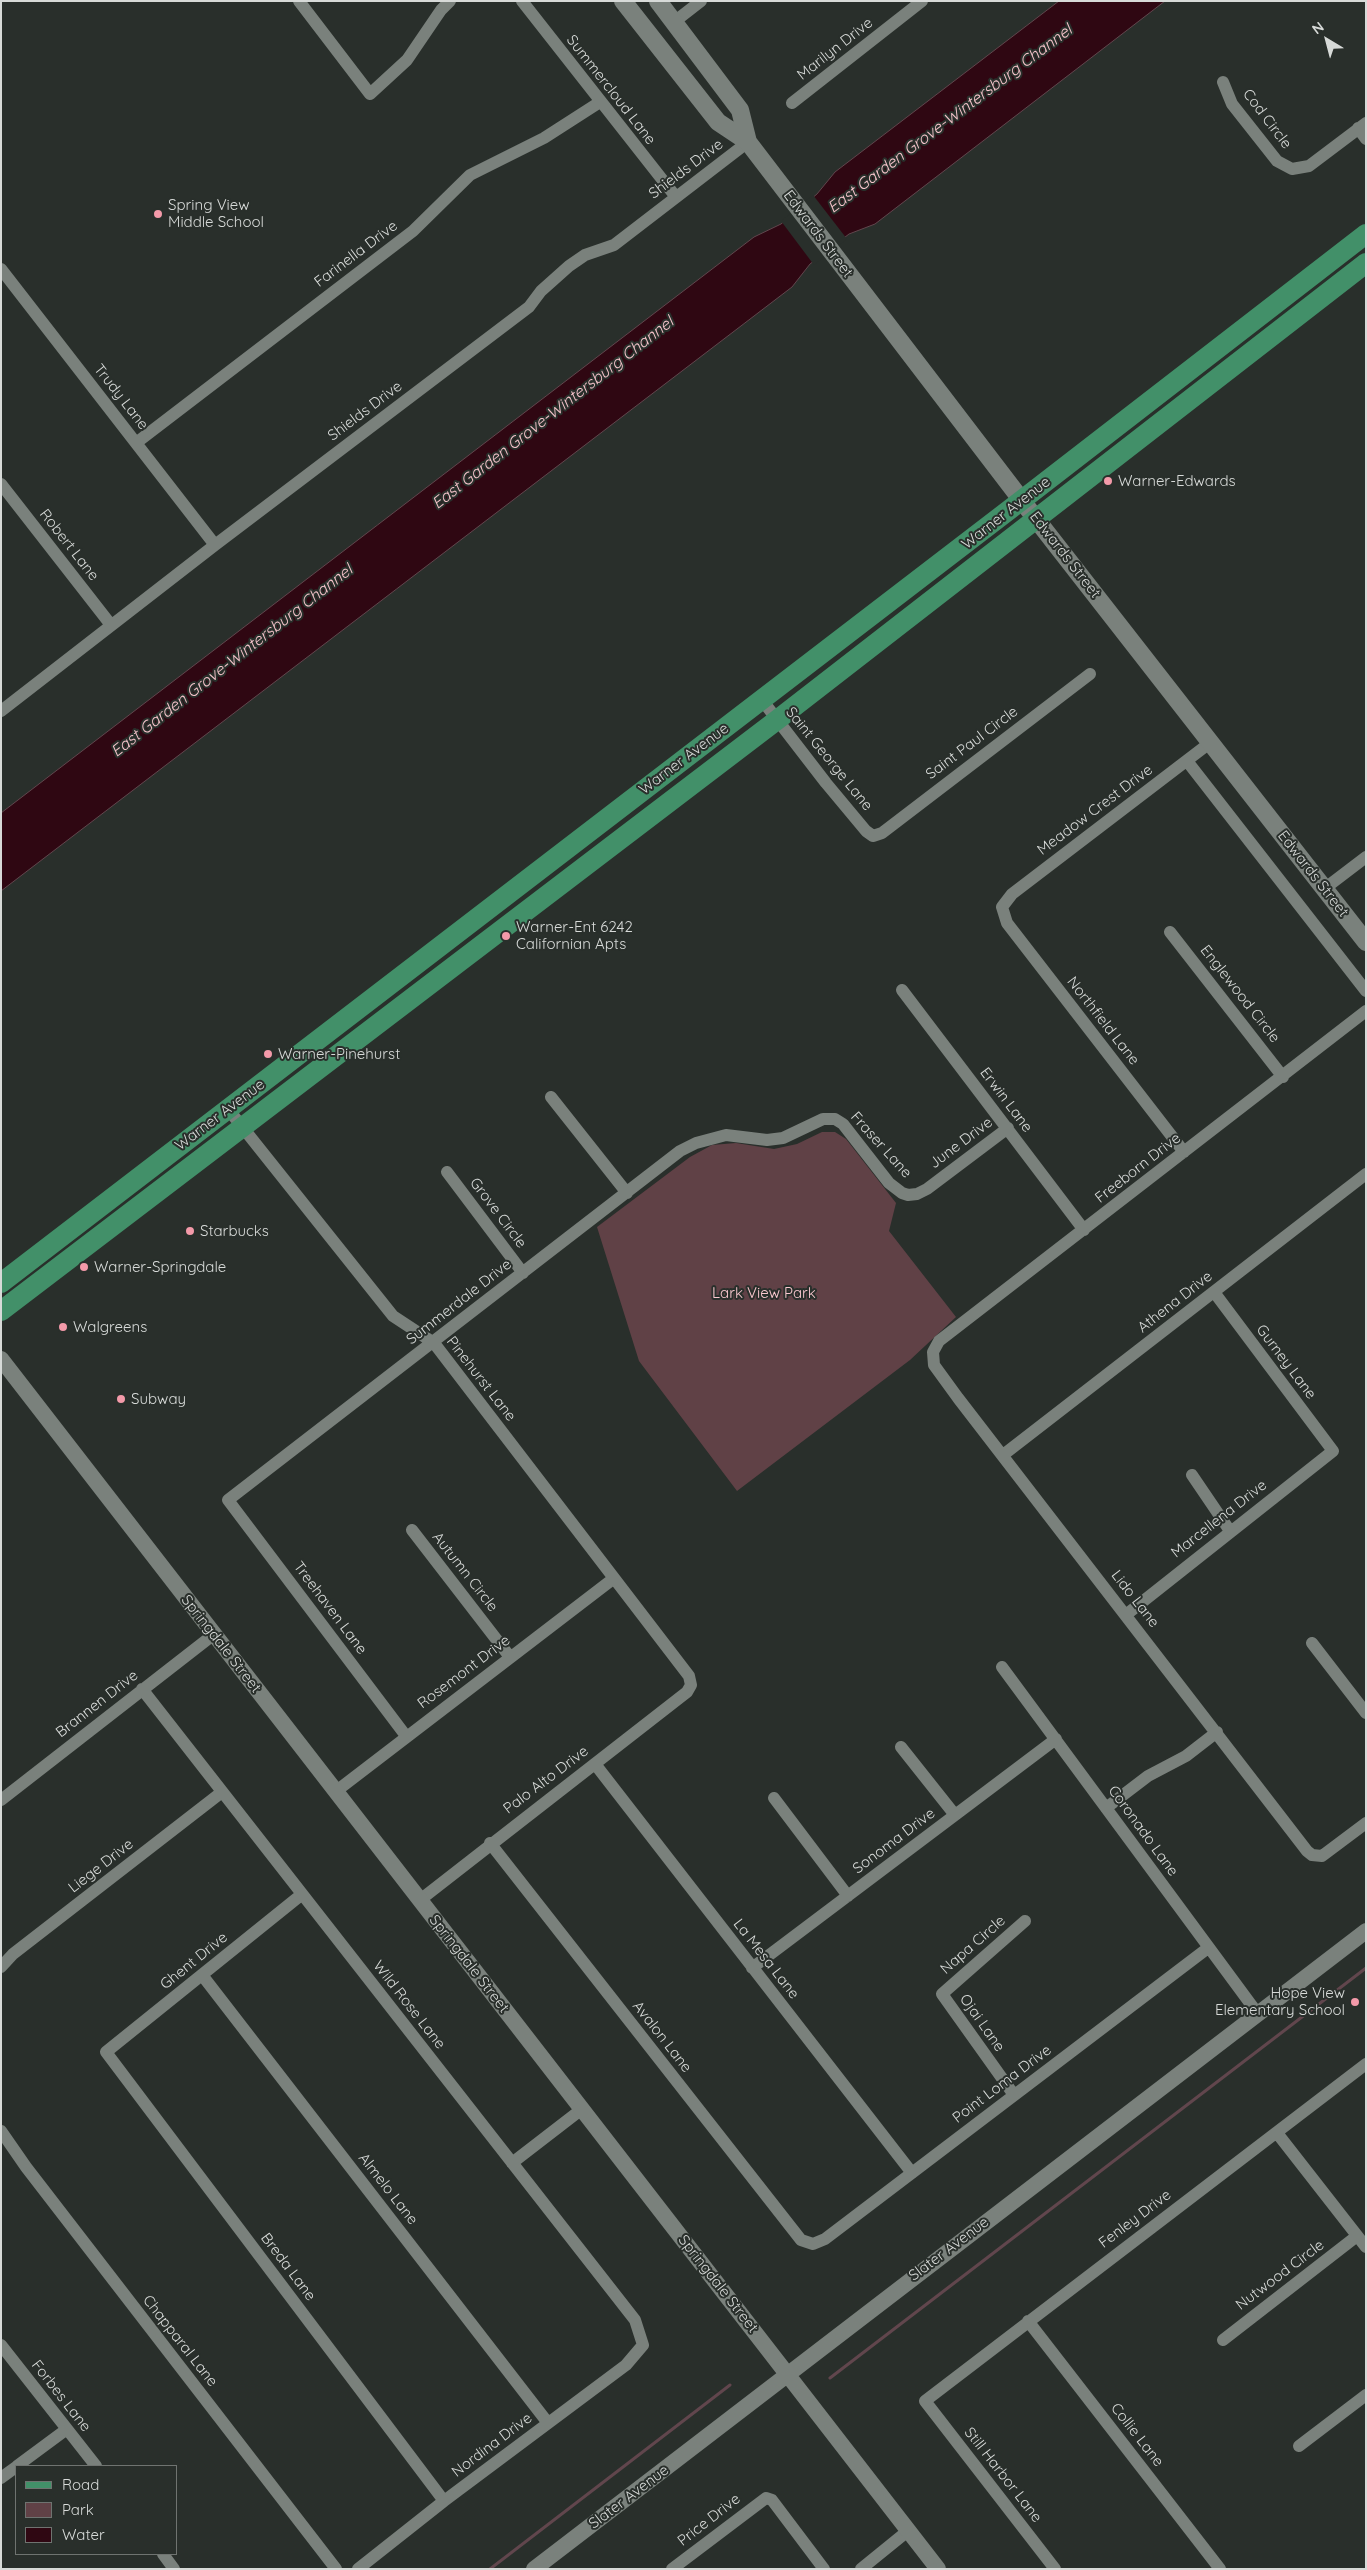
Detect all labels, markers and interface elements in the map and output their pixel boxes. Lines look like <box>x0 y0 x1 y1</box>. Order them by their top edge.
street label: Marilyn Drive <box>794 14 876 84</box>
north arrow <box>1302 15 1352 65</box>
text: N <box>1308 18 1327 38</box>
water label: East Garden Grove-Wintersburg Channel <box>824 21 1076 217</box>
street label: Summercloud Lane <box>563 32 659 148</box>
street label: Cod Circle <box>1239 86 1295 152</box>
street label: Shields Drive <box>645 135 727 203</box>
street label: Edwards Street <box>779 187 857 281</box>
place label: Spring View Middle School <box>168 196 264 231</box>
marker: Spring View Middle School <box>152 208 164 220</box>
street label: Farinella Drive <box>311 217 401 291</box>
water label: East Garden Grove-Wintersburg Channel <box>428 313 678 513</box>
street label: Trudy Lane <box>90 361 152 433</box>
street label: Shields Drive <box>324 377 406 445</box>
place label: Warner-Edwards <box>1118 472 1236 490</box>
street label: Warner Avenue <box>958 473 1054 553</box>
marker: Warner-Edwards <box>1102 475 1114 487</box>
street label: Robert Lane <box>36 506 102 584</box>
street label: Edwards Street <box>1026 508 1104 602</box>
water label: East Garden Grove-Wintersburg Channel <box>107 561 357 761</box>
street label: Saint Paul Circle <box>922 703 1022 783</box>
street label: Saint George Lane <box>782 704 876 814</box>
street label: Warner Avenue <box>636 719 732 799</box>
street label: Meadow Crest Drive <box>1034 761 1156 859</box>
street label: Edwards Street <box>1274 827 1352 921</box>
place label: Warner-Ent 6242 Californian Apts <box>516 918 633 953</box>
marker: Warner-Ent 6242 Californian Apts <box>500 930 512 942</box>
street label: Englewood Circle <box>1196 942 1284 1046</box>
street label: Northfield Lane <box>1063 973 1143 1069</box>
place label: Warner-Pinehurst <box>278 1045 400 1063</box>
marker: Warner-Pinehurst <box>262 1048 274 1060</box>
street label: Erwin Lane <box>976 1064 1036 1136</box>
street label: Warner Avenue <box>172 1075 268 1155</box>
street label: Fraser Lane <box>847 1108 915 1182</box>
street label: June Drive <box>926 1113 996 1173</box>
street label: Freeborn Drive <box>1092 1129 1184 1207</box>
street label: Grove Circle <box>466 1174 530 1252</box>
place label: Starbucks <box>200 1222 269 1240</box>
marker: Starbucks <box>184 1225 196 1237</box>
street label: Summerdale Drive <box>403 1255 515 1349</box>
place label: Warner-Springdale <box>94 1258 226 1276</box>
marker: Warner-Springdale <box>78 1261 90 1273</box>
street label: Athena Drive <box>1134 1267 1216 1337</box>
park label: Lark View Park <box>712 1284 816 1302</box>
place label: Walgreens <box>73 1318 147 1336</box>
marker: Walgreens <box>57 1321 69 1333</box>
street label: Gurney Lane <box>1252 1321 1320 1403</box>
street label: Pinehurst Lane <box>442 1333 520 1425</box>
place label: Subway <box>131 1390 186 1408</box>
marker: Subway <box>115 1393 127 1405</box>
street label: Marcellena Drive <box>1168 1476 1270 1562</box>
street label: Autumn Circle <box>428 1529 502 1615</box>
street label: Treehaven Lane <box>289 1558 371 1658</box>
street label: Lido Lane <box>1107 1567 1163 1631</box>
street label: Springdale Street <box>177 1591 265 1697</box>
street label: Rosemont Drive <box>414 1631 514 1713</box>
street label: Brannen Drive <box>52 1666 142 1742</box>
street label: Palo Alto Drive <box>500 1742 592 1818</box>
street label: Coronado Lane <box>1104 1782 1182 1880</box>
street label: Sonoma Drive <box>849 1804 939 1878</box>
street label: Liege Drive <box>65 1835 137 1897</box>
street label: Springdale Street <box>425 1911 513 2017</box>
street label: Napa Circle <box>937 1912 1009 1978</box>
street label: La Mesa Lane <box>729 1915 803 2003</box>
street label: Ghent Drive <box>157 1928 231 1994</box>
street label: Wild Rose Lane <box>369 1957 449 2053</box>
place label: Hope View Elementary School <box>1215 1984 1345 2019</box>
street label: Ojai Lane <box>956 1991 1008 2055</box>
marker: Hope View Elementary School <box>1349 1996 1361 2008</box>
street label: Avalon Lane <box>629 1998 695 2076</box>
street label: Point Loma Drive <box>949 2041 1055 2127</box>
street label: Almelo Lane <box>354 2150 422 2228</box>
street label: Fenley Drive <box>1095 2186 1175 2252</box>
street label: Slater Avenue <box>905 2213 993 2285</box>
street label: Breda Lane <box>257 2230 319 2304</box>
street label: Springdale Street <box>674 2231 762 2337</box>
street label: Nutwood Circle <box>1232 2236 1328 2314</box>
street label: Chapparal Lane <box>139 2292 221 2390</box>
street label: Forbes Lane <box>27 2357 95 2435</box>
street label: Collie Lane <box>1107 2400 1167 2470</box>
street label: Nordina Drive <box>448 2409 536 2481</box>
street label: Still Harbor Lane <box>960 2424 1046 2526</box>
street label: Slater Avenue <box>585 2461 673 2533</box>
legend <box>15 2465 178 2555</box>
text: Road <box>62 2475 99 2494</box>
street label: Price Drive <box>674 2490 744 2550</box>
text: Park <box>62 2500 94 2519</box>
text: Water <box>62 2525 105 2544</box>

